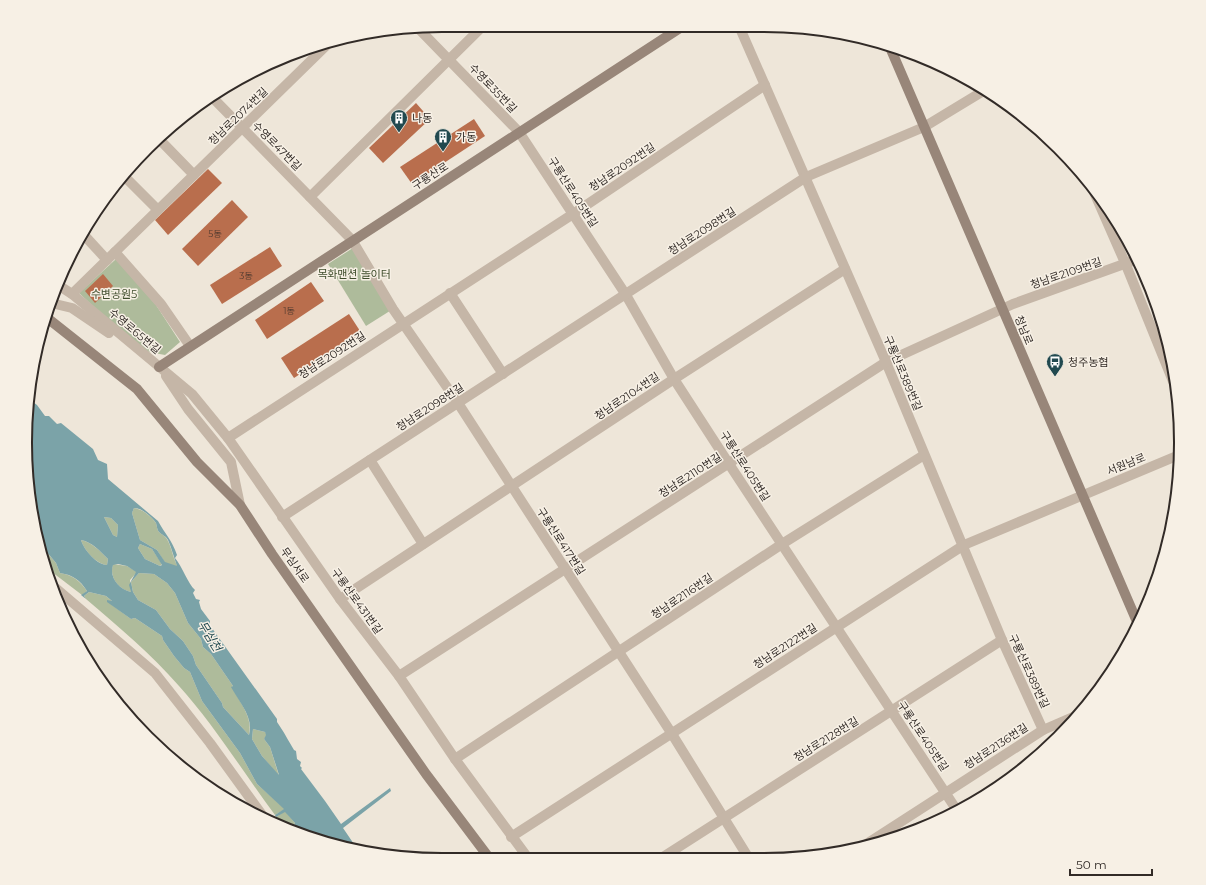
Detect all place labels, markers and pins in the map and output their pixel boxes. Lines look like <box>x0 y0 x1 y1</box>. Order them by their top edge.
building icon: 나동 <box>389 108 409 133</box>
place label: 나동 <box>412 111 432 125</box>
building icon: 가동 <box>433 127 453 152</box>
place label: 가동 <box>456 130 476 144</box>
bus stop icon: 청주농협 <box>1045 352 1065 377</box>
place label: 청주농협 <box>1068 355 1108 369</box>

